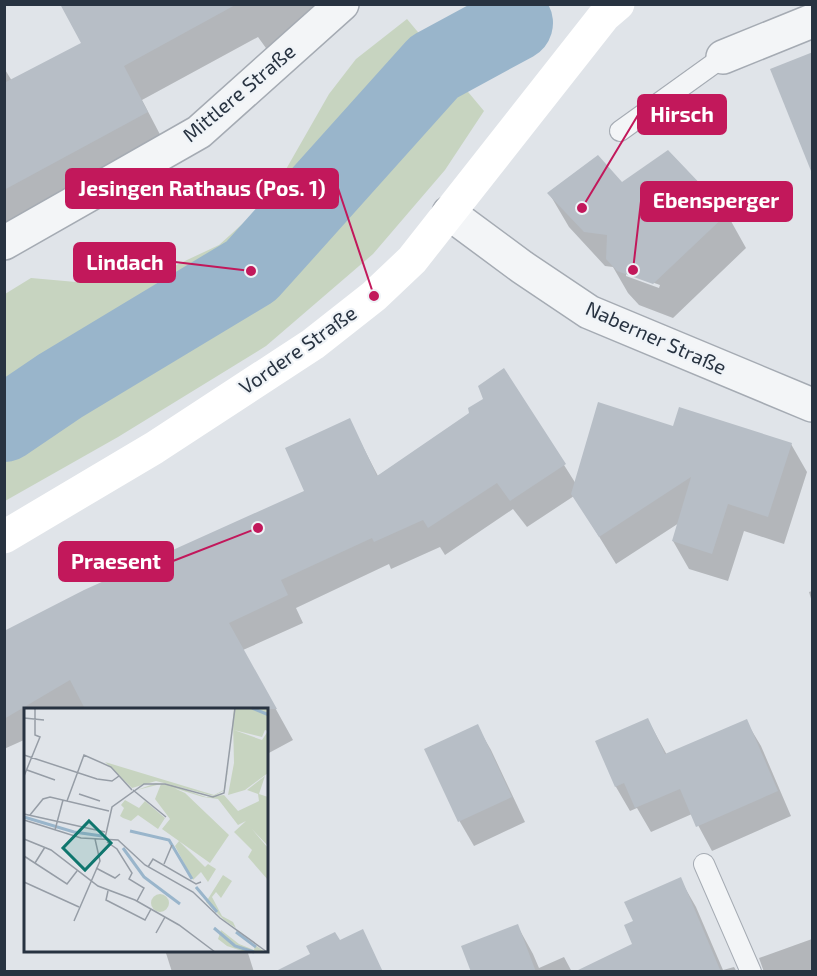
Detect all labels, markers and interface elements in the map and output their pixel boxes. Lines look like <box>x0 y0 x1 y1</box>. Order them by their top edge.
street label: Mittlere Straße <box>177 38 299 146</box>
callout: Hirsch <box>638 95 726 134</box>
text: Hirsch <box>650 101 714 126</box>
callout: Jesingen Rathaus (Pos. 1) <box>66 169 338 208</box>
text: Jesingen Rathaus (Pos. 1) <box>78 175 326 200</box>
callout: Ebensperger <box>641 182 792 221</box>
text: Ebensperger <box>653 187 779 212</box>
callout: Lindach <box>74 243 175 282</box>
text: Lindach <box>86 249 164 274</box>
street label: Naberner Straße <box>582 295 731 379</box>
street label: Vordere Straße <box>234 300 361 399</box>
callout: Praesent <box>59 542 173 581</box>
text: Praesent <box>71 548 161 573</box>
inset map <box>24 708 268 952</box>

